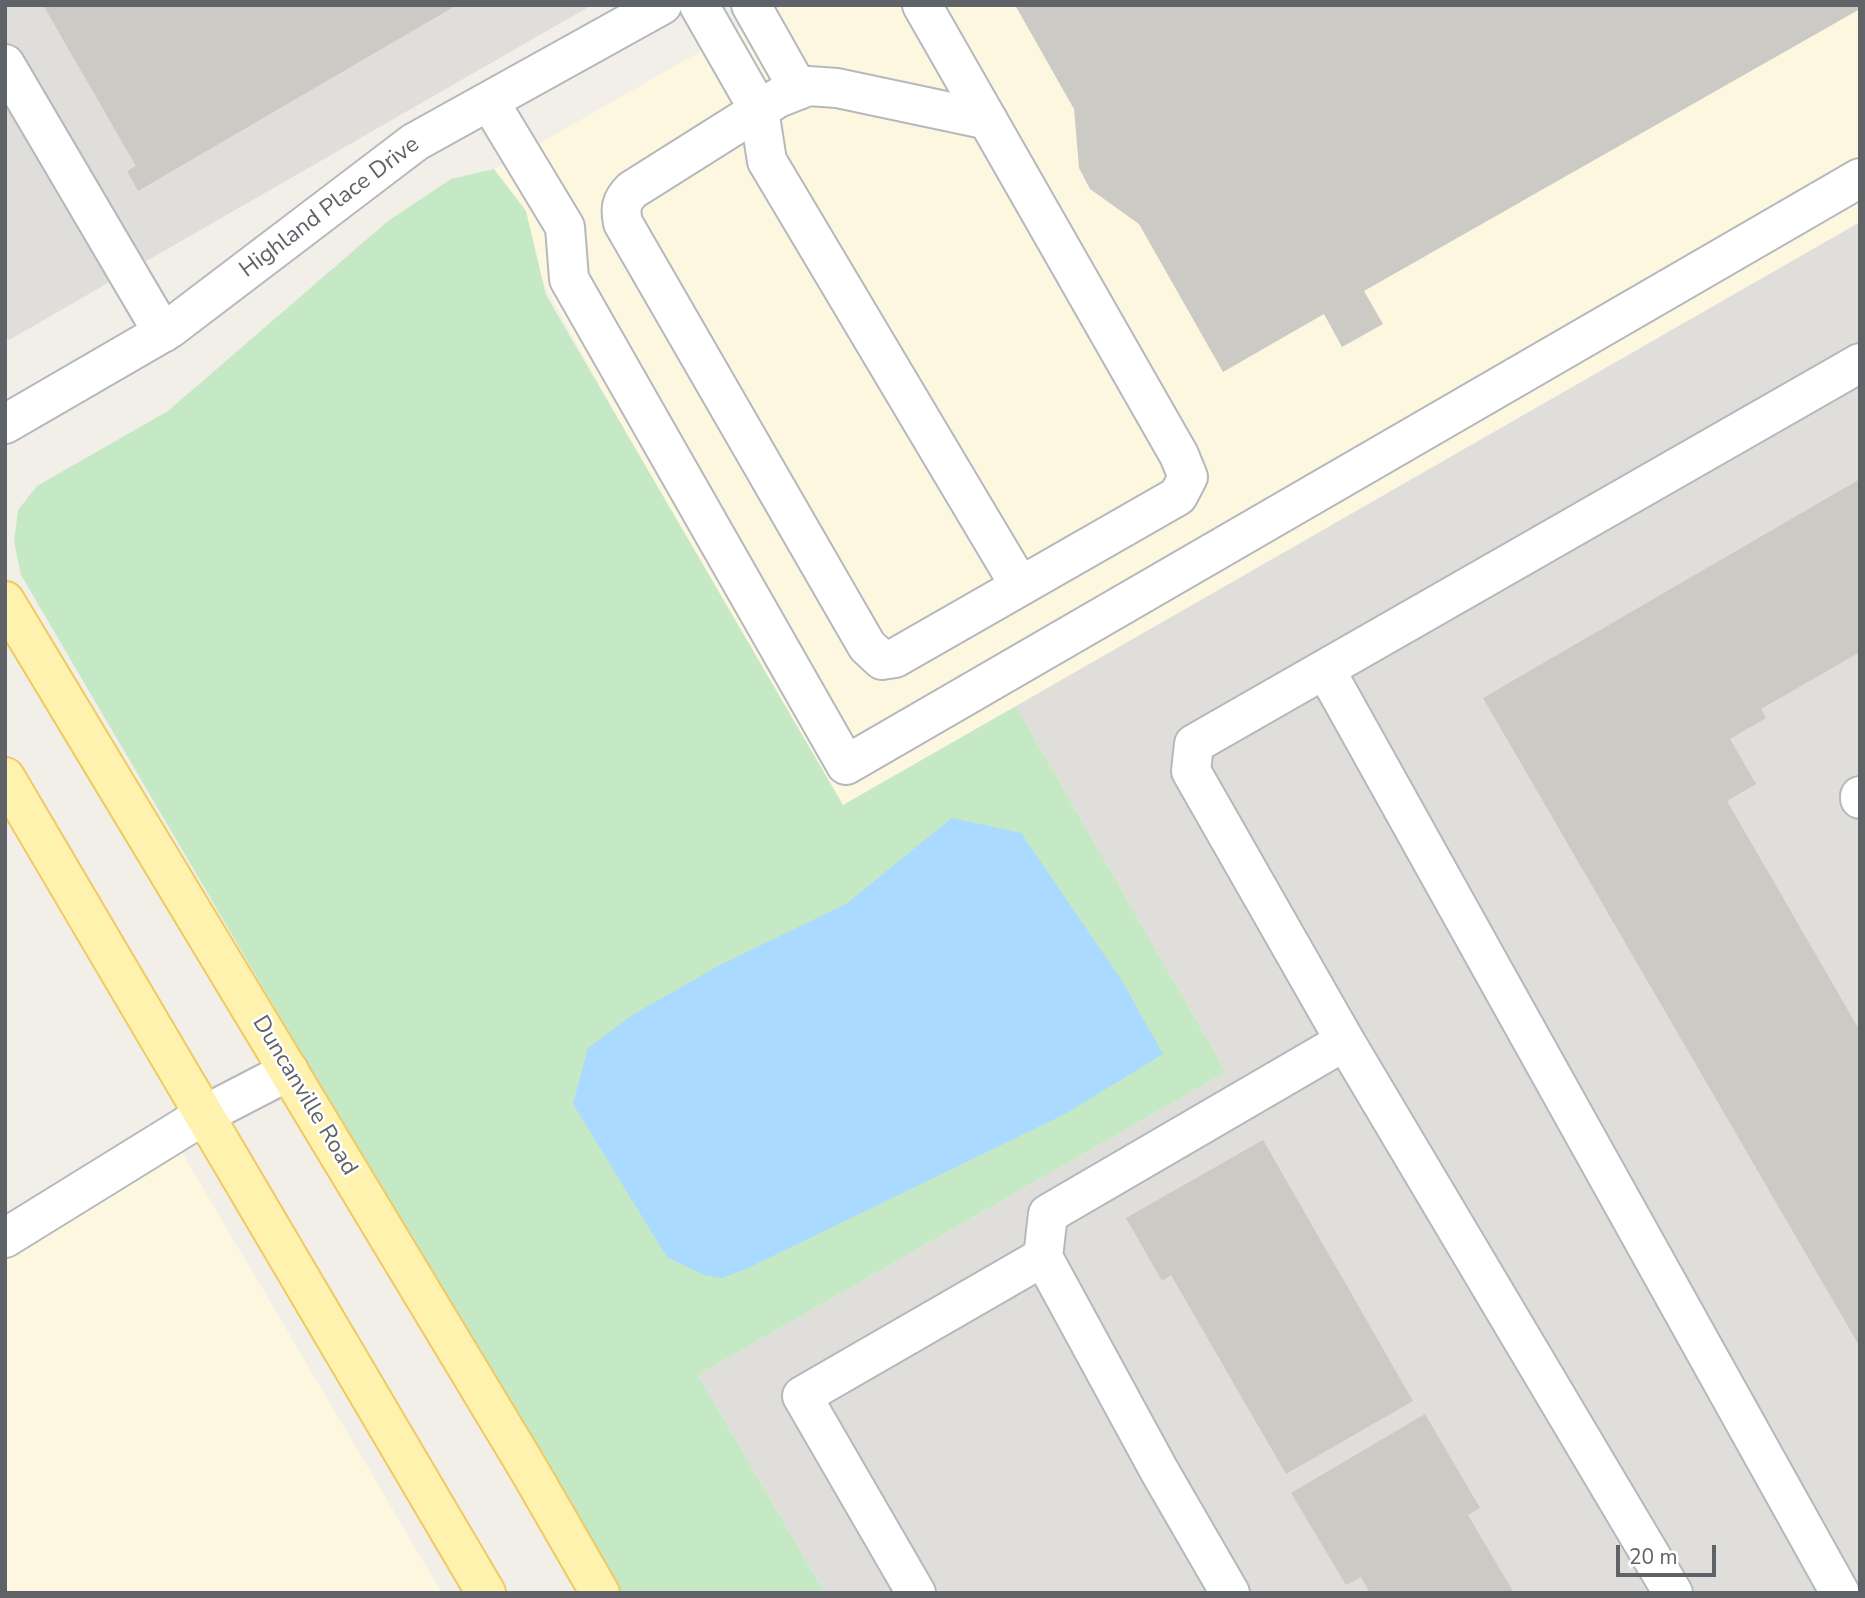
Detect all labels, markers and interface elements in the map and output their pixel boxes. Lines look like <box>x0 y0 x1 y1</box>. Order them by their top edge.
street label: Highland Place Drive <box>235 132 425 284</box>
street label: Duncanville Road <box>246 1011 362 1181</box>
scale bar <box>1620 1532 1720 1576</box>
text: 20 m <box>1629 1543 1678 1571</box>

